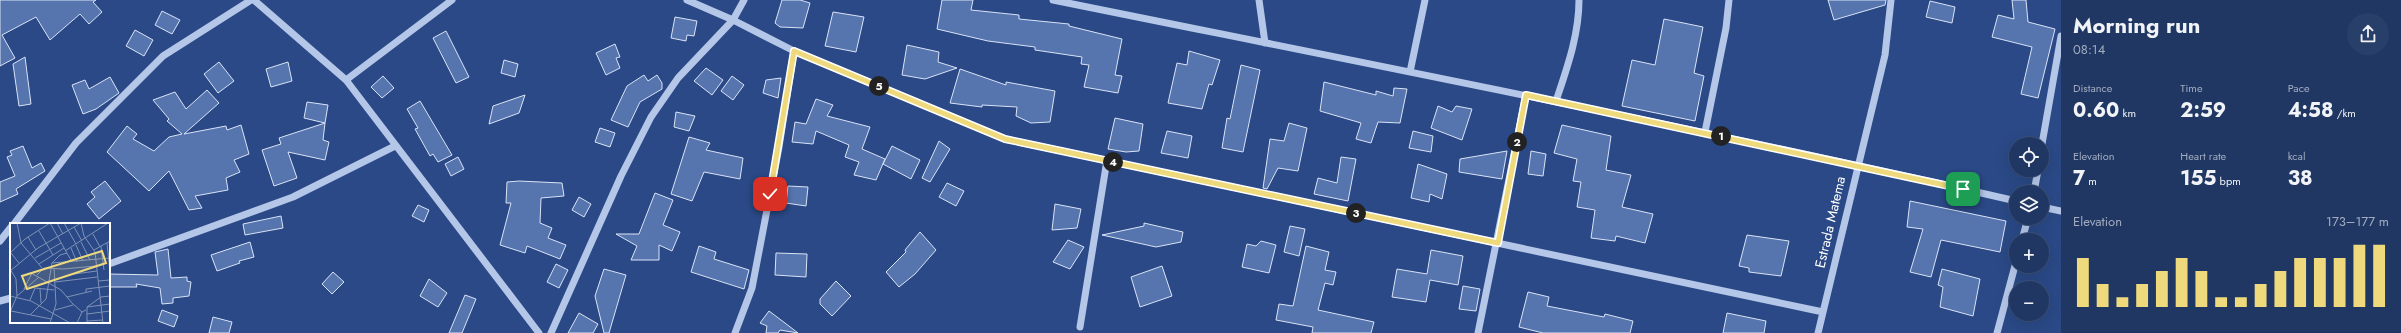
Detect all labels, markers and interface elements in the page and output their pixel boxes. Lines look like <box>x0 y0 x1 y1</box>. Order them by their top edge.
text: Morning run <box>2073 9 2200 41</box>
button: share <box>2347 13 2389 55</box>
text: 08:14 <box>2073 40 2105 59</box>
pin: 5 <box>869 76 889 96</box>
text: 5 <box>875 78 883 94</box>
text: Distance <box>2073 80 2112 96</box>
text: Time <box>2180 80 2203 96</box>
text: Pace <box>2288 80 2310 96</box>
text: 0.60 <box>2073 96 2119 125</box>
text: 2:59 <box>2180 96 2226 125</box>
text: 4:58 <box>2288 96 2334 125</box>
text: km <box>2119 105 2136 121</box>
text: /km <box>2334 105 2356 121</box>
pin: 1 <box>1711 126 1731 146</box>
text: 1 <box>1718 128 1724 144</box>
pin: 2 <box>1507 132 1527 152</box>
text: 2 <box>1513 134 1521 150</box>
map controls <box>2009 137 2049 321</box>
button: locate <box>2009 137 2049 177</box>
text: Elevation <box>2073 148 2115 164</box>
text: Heart rate <box>2180 148 2226 164</box>
text: kcal <box>2288 148 2305 164</box>
pin: 4 <box>1103 152 1123 172</box>
text: 4 <box>1109 154 1117 170</box>
text: 7 <box>2073 164 2085 193</box>
text: 155 <box>2180 164 2216 193</box>
text: 38 <box>2288 164 2313 193</box>
pin <box>1946 172 1980 206</box>
text: m <box>2085 173 2097 189</box>
text: bpm <box>2216 173 2241 189</box>
street label: Estrada Matema <box>1810 174 1850 270</box>
pin <box>753 177 787 211</box>
icon: arrive <box>1952 178 1974 200</box>
icon: check <box>759 183 781 205</box>
button: layers <box>2009 185 2049 225</box>
pin: 3 <box>1346 203 1366 223</box>
text: 3 <box>1353 205 1359 221</box>
text: Elevation <box>2073 212 2122 231</box>
text: 173–177 m <box>2326 212 2389 231</box>
inset map <box>10 223 110 323</box>
button: + <box>2009 233 2049 273</box>
button: − <box>2009 281 2049 321</box>

